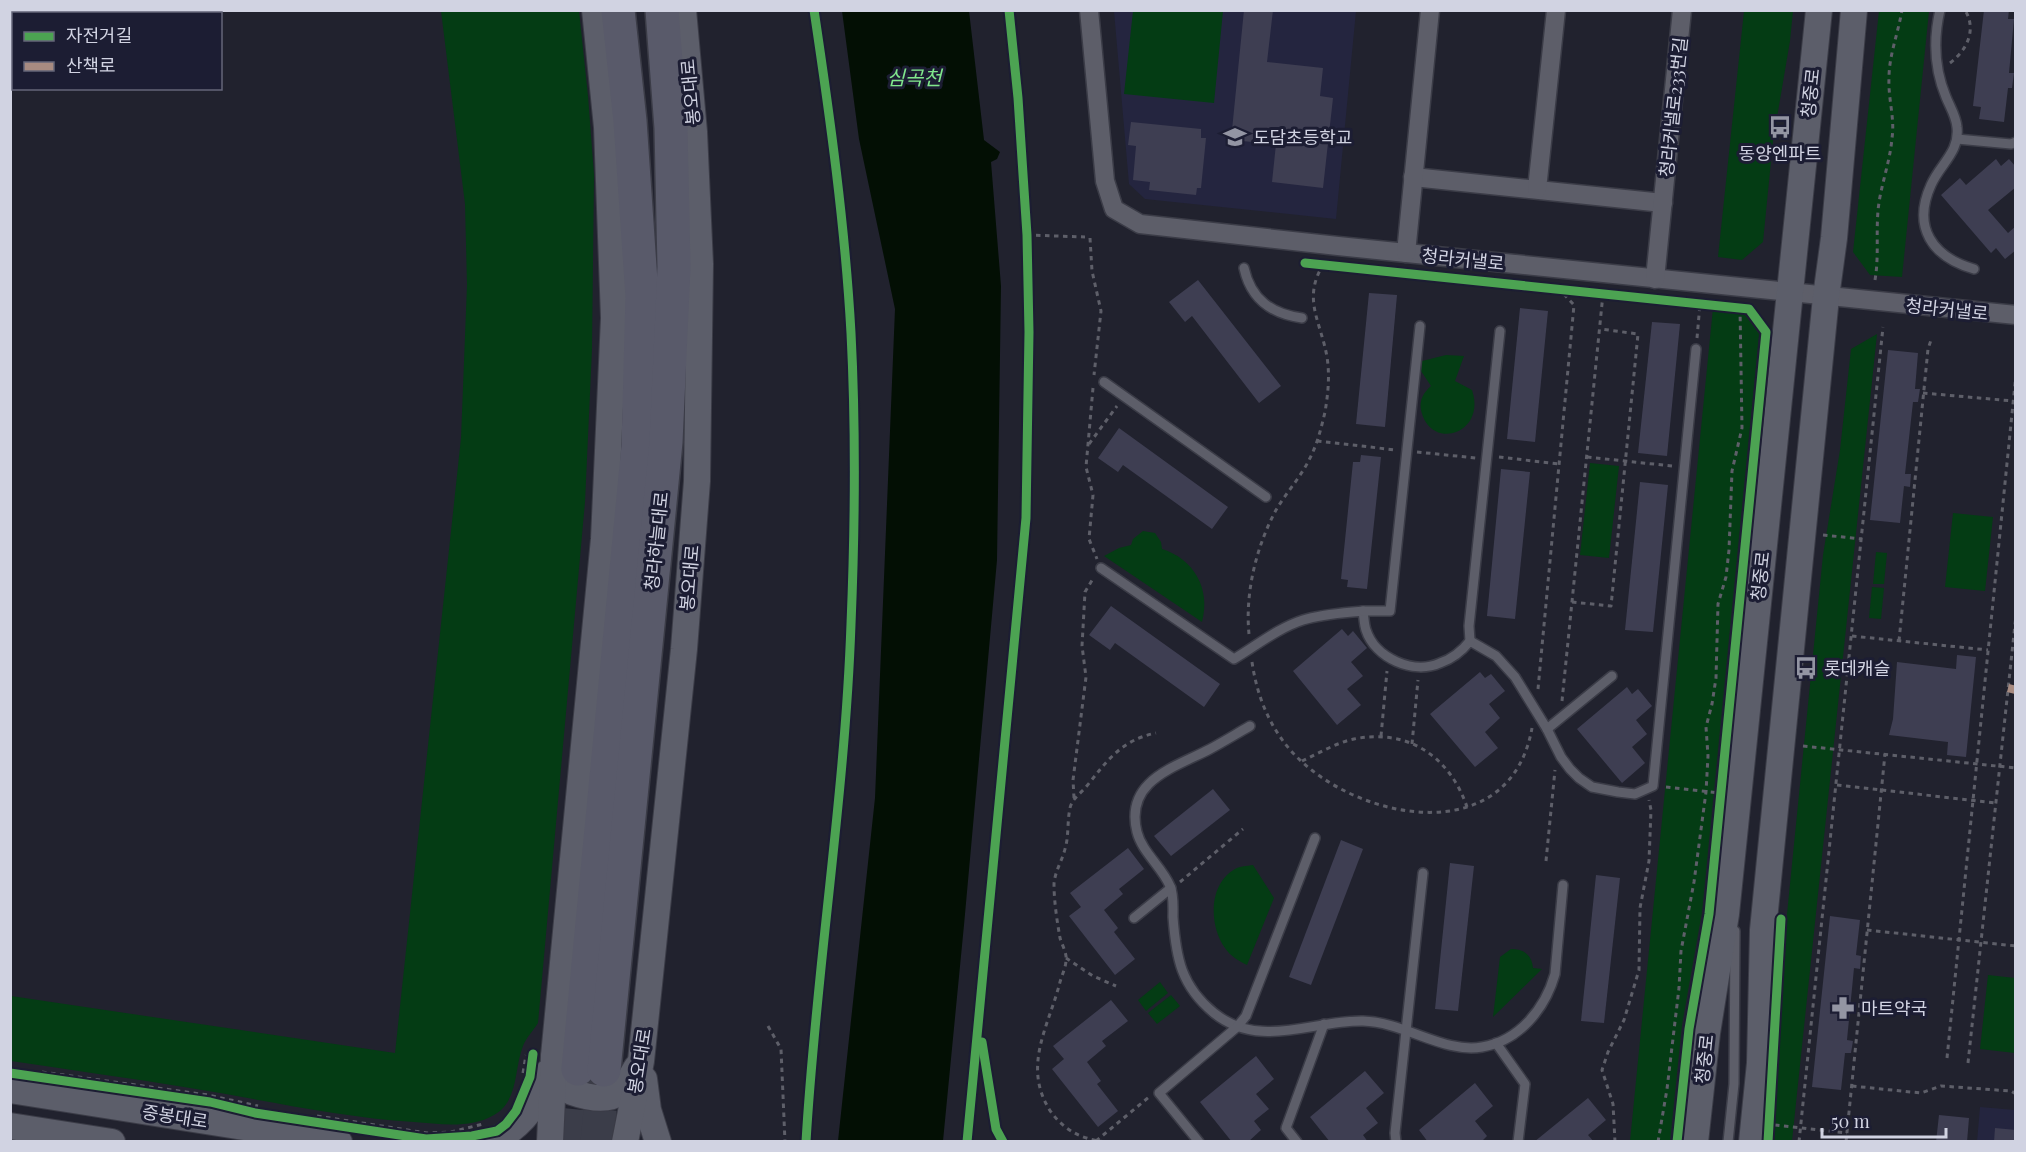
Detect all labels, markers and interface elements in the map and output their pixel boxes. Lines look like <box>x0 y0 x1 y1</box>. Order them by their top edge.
legend <box>12 12 222 90</box>
text: 자전거길 <box>66 23 132 47</box>
street label: 청라커낼로233번길 <box>1654 36 1692 178</box>
text: 산책로 <box>66 53 116 77</box>
street label: 봉오대로 <box>675 58 705 126</box>
water label: 심곡천 <box>886 63 944 90</box>
street label: 청중로 <box>1795 67 1825 119</box>
bus stop icon: 동양엔파트 <box>1767 114 1793 140</box>
school or university icon: 도담초등학교 <box>1222 124 1248 150</box>
place label: 도담초등학교 <box>1253 125 1352 149</box>
place label: 동양엔파트 <box>1739 141 1821 165</box>
street label: 청라커낼로 <box>1421 243 1505 275</box>
street label: 청라커낼로 <box>1905 293 1989 325</box>
street label: 청라하늘대로 <box>639 490 673 592</box>
street label: 봉오대로 <box>674 544 704 612</box>
street label: 청중로 <box>1745 550 1775 602</box>
bus stop icon: 롯데캐슬 <box>1793 655 1819 681</box>
place label: 롯데캐슬 <box>1824 656 1890 680</box>
pharmacy icon: 마트약국 <box>1830 995 1856 1021</box>
place label: 마트약국 <box>1861 996 1927 1020</box>
street label: 봉오대로 <box>622 1026 656 1096</box>
street label: 청중로 <box>1689 1033 1719 1085</box>
street label: 중봉대로 <box>140 1099 210 1133</box>
scale bar <box>1822 1101 1946 1139</box>
text: 50 m <box>1831 1109 1870 1133</box>

